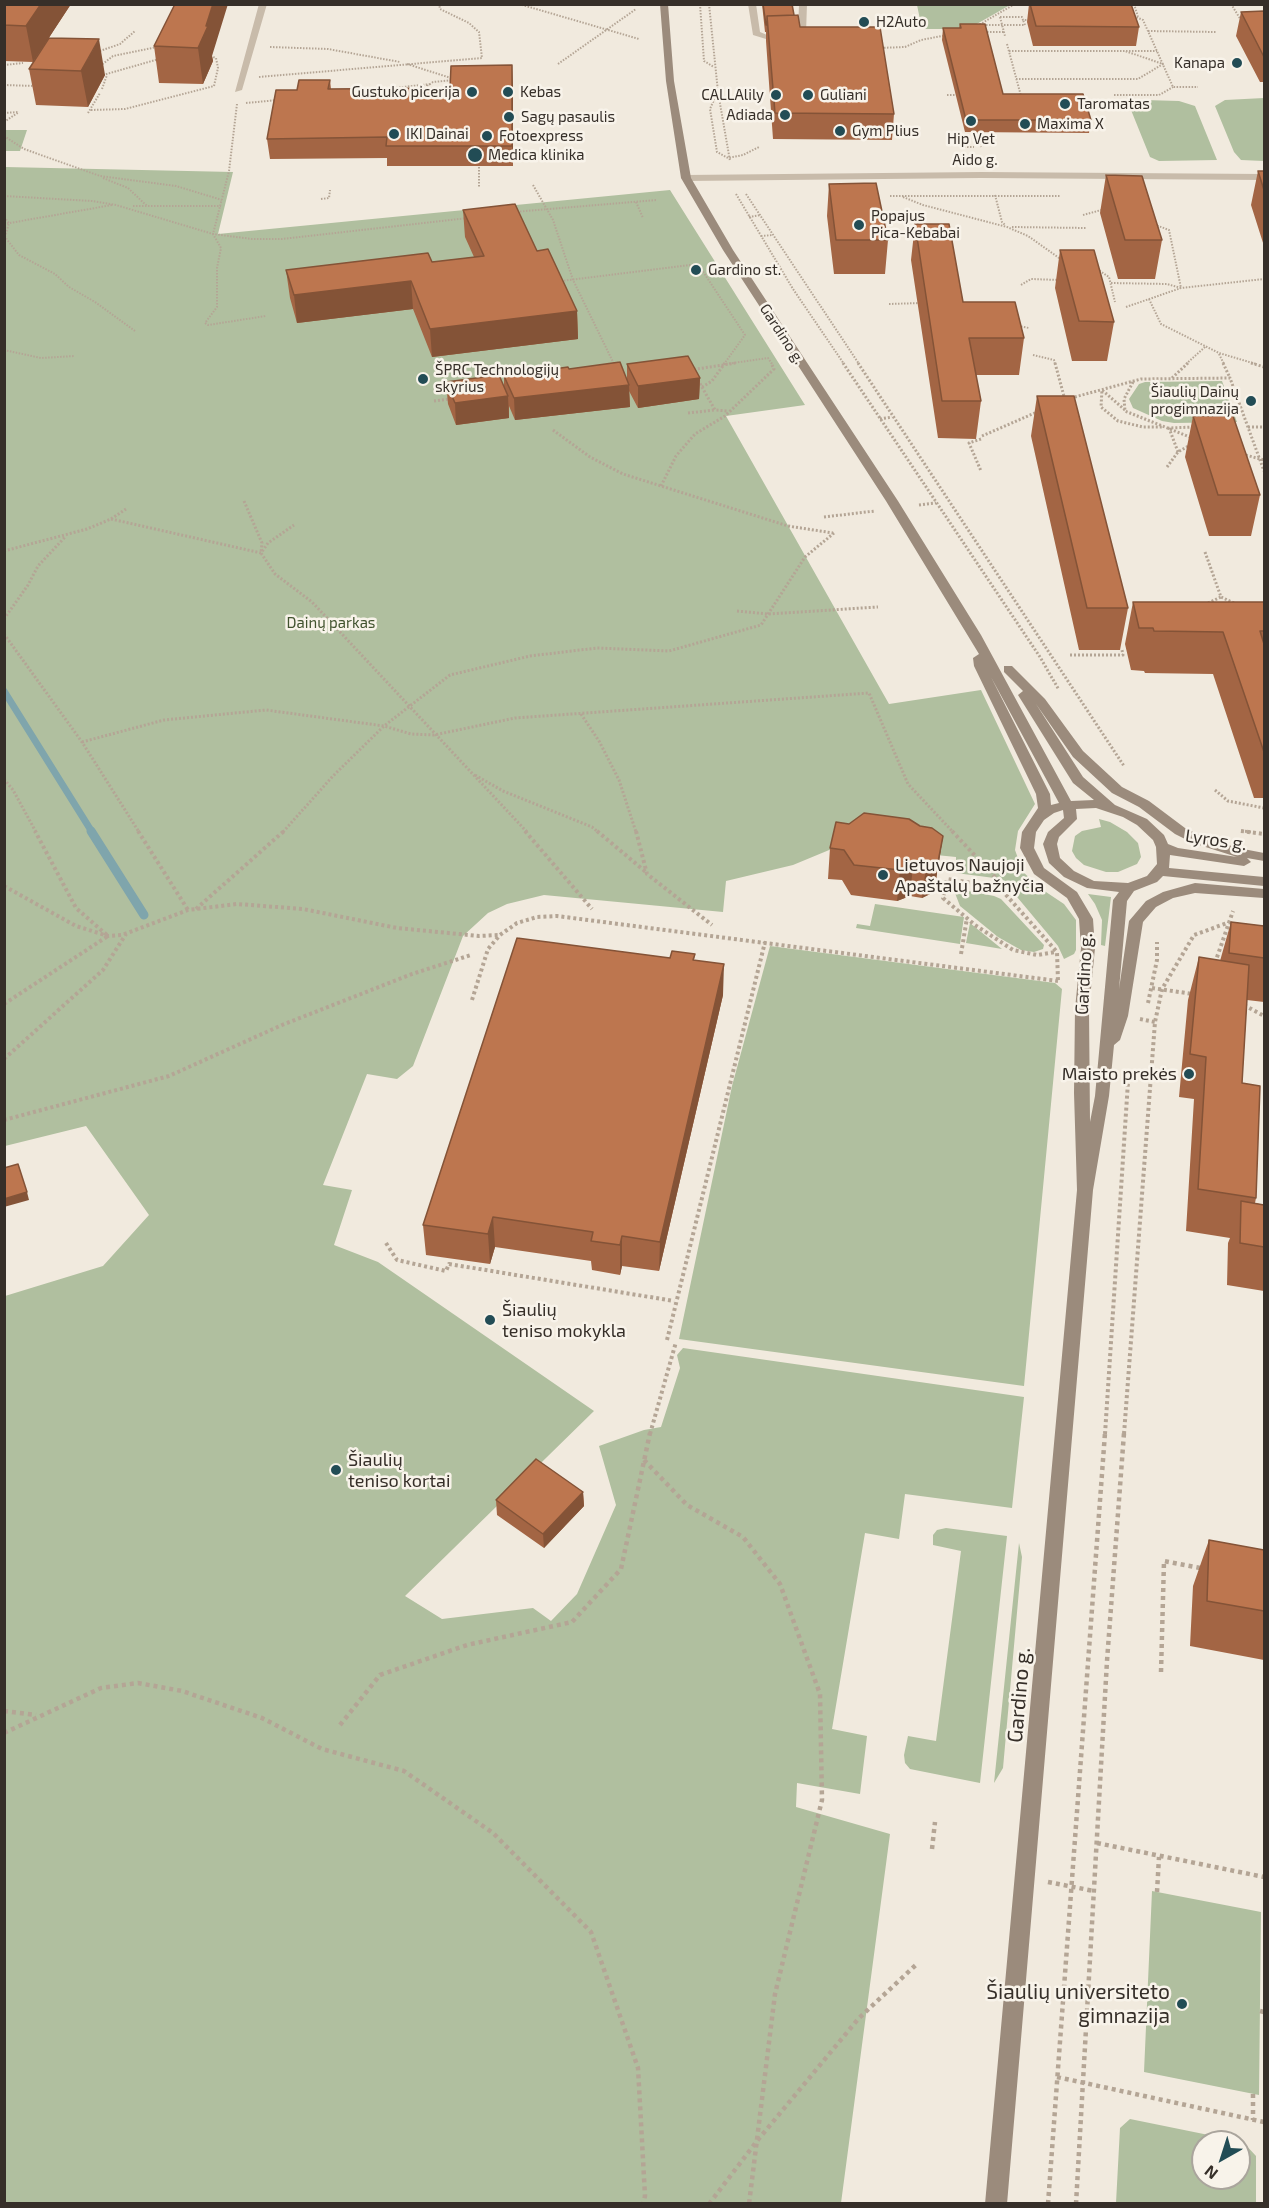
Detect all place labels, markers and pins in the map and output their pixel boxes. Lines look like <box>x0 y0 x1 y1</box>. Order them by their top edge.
place label: H2Auto <box>876 13 927 31</box>
marker: H2Auto <box>857 15 871 29</box>
place label: Kanapa <box>1174 54 1225 72</box>
marker: Kanapa <box>1230 56 1244 70</box>
place label: Gustuko picerija <box>351 83 460 101</box>
place label: Kebas <box>520 83 561 101</box>
marker: Gustuko picerija <box>465 85 479 99</box>
marker: Kebas <box>501 85 515 99</box>
place label: CALLAlily <box>701 86 764 104</box>
place label: Guliani <box>820 86 867 104</box>
marker: CALLAlily <box>769 88 783 102</box>
marker: Guliani <box>801 88 815 102</box>
place label: Taromatas <box>1077 95 1150 113</box>
marker: Taromatas <box>1058 97 1072 111</box>
place label: Adiada <box>726 106 773 124</box>
place label: Sagų pasaulis <box>521 108 615 126</box>
marker: Adiada <box>778 108 792 122</box>
marker: Sagų pasaulis <box>502 110 516 124</box>
marker: Hip Vet <box>964 114 978 128</box>
place label: Maxima X <box>1037 115 1104 133</box>
marker: Maxima X <box>1018 117 1032 131</box>
place label: Gym Plius <box>852 122 919 140</box>
marker: Gym Plius <box>833 124 847 138</box>
place label: IKI Dainai <box>406 125 469 143</box>
marker: IKI Dainai <box>387 127 401 141</box>
place label: Fotoexpress <box>499 127 583 145</box>
marker: Fotoexpress <box>480 129 494 143</box>
place label: Hip Vet <box>947 130 995 148</box>
marker: Medica klinika <box>466 146 484 164</box>
place label: Medica klinika <box>488 146 585 164</box>
place label: Popajus Pica-Kebabai <box>871 207 960 242</box>
marker: Popajus Pica-Kebabai <box>852 218 866 232</box>
place label: Gardino st. <box>708 261 781 279</box>
marker: Gardino st. <box>689 263 703 277</box>
place label: ŠPRC Technologijų skyrius <box>435 361 559 396</box>
marker: ŠPRC Technologijų skyrius <box>416 372 430 386</box>
place label: Šiaulių Dainų progimnazija <box>1150 383 1239 418</box>
marker: Šiaulių Dainų progimnazija <box>1244 394 1258 408</box>
place label: Lietuvos Naujoji Apaštalų bažnyčia <box>895 854 1044 896</box>
marker: Lietuvos Naujoji Apaštalų bažnyčia <box>876 868 890 882</box>
place label: Maisto prekės <box>1062 1063 1177 1085</box>
marker: Maisto prekės <box>1182 1067 1196 1081</box>
place label: Šiaulių teniso mokykla <box>502 1299 626 1342</box>
marker: Šiaulių teniso mokykla <box>483 1313 497 1327</box>
place label: Šiaulių teniso kortai <box>348 1449 450 1492</box>
marker: Šiaulių teniso kortai <box>329 1463 343 1477</box>
place label: Šiaulių universiteto gimnazija <box>986 1979 1170 2029</box>
marker: Šiaulių universiteto gimnazija <box>1175 1997 1189 2011</box>

